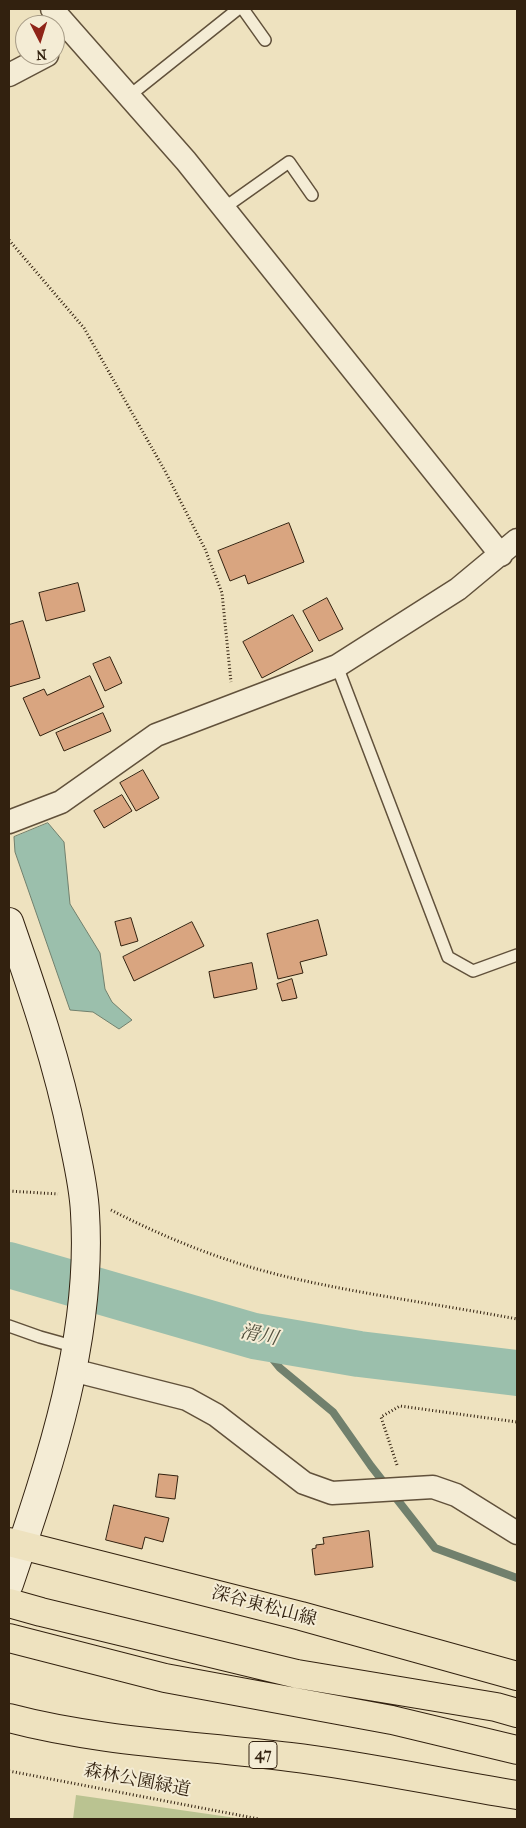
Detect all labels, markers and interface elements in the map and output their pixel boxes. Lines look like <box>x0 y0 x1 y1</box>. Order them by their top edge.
north arrow <box>15 15 65 65</box>
text: N <box>35 46 47 63</box>
water label: 滑川 <box>238 1321 280 1351</box>
street label: 深谷東松山線 <box>209 1583 319 1631</box>
road number: 47 <box>249 1742 277 1768</box>
street label: 森林公園緑道 <box>82 1760 192 1802</box>

